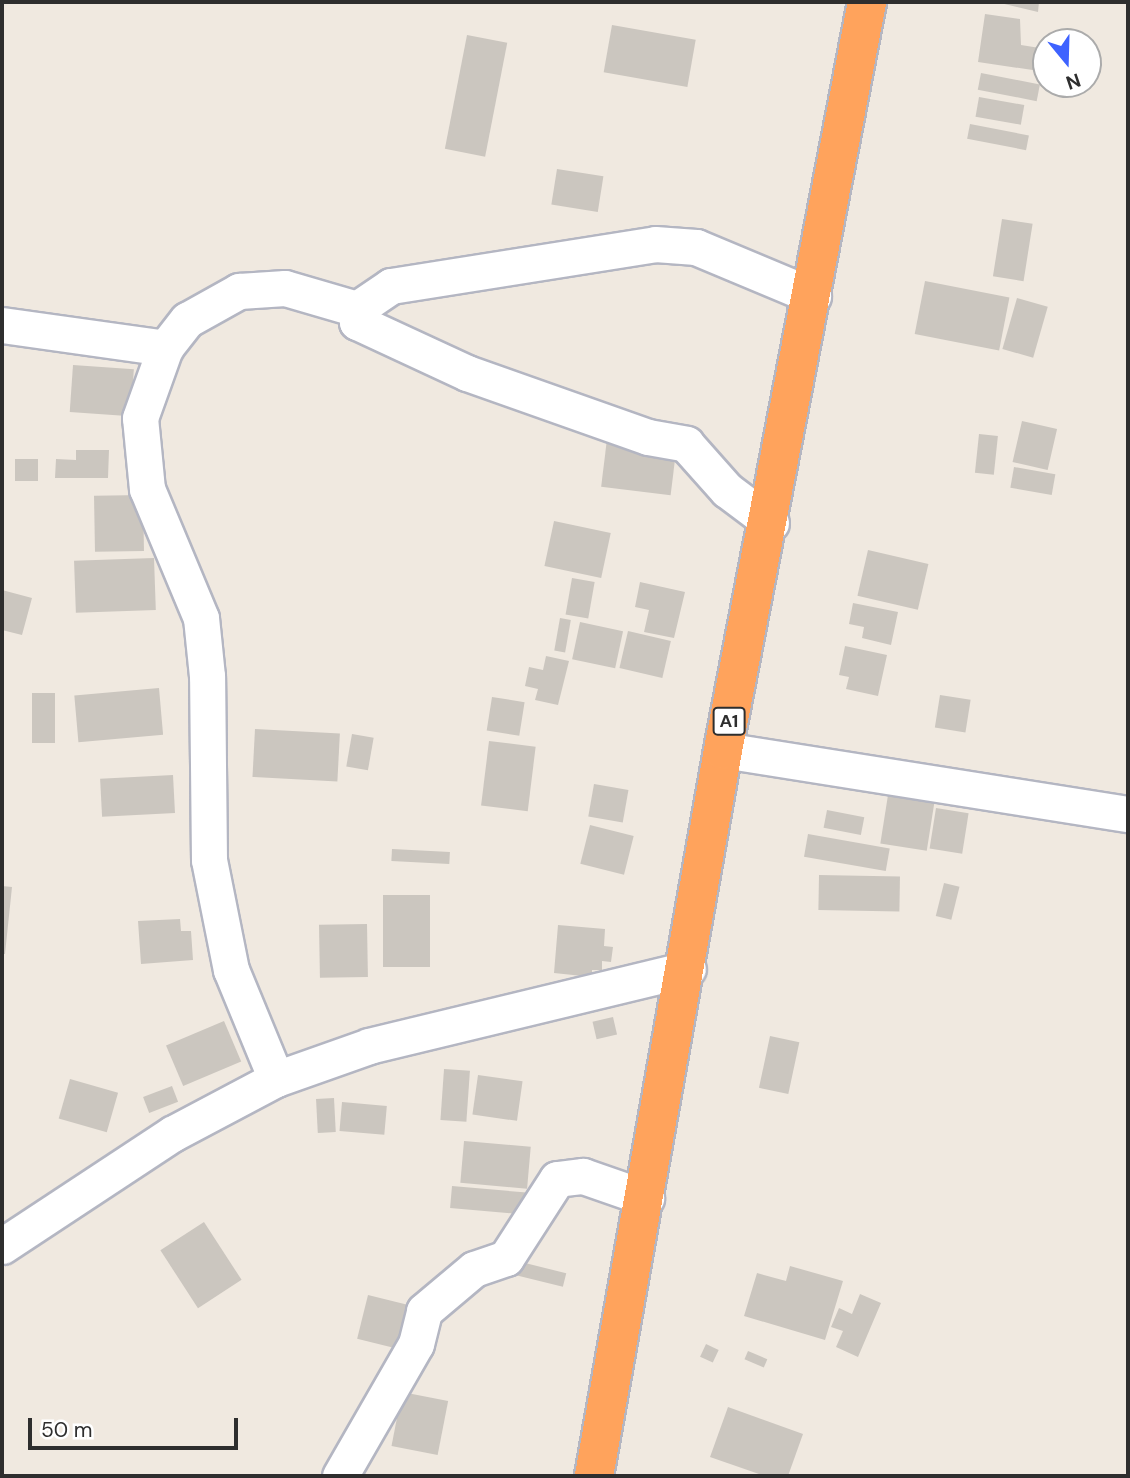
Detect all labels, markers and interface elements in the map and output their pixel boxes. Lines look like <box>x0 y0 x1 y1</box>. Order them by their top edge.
north arrow <box>1032 28 1102 98</box>
text: N <box>1063 67 1084 96</box>
road number: A1 <box>712 706 746 736</box>
scale bar <box>32 1404 242 1448</box>
text: 50 m <box>41 1416 92 1444</box>

